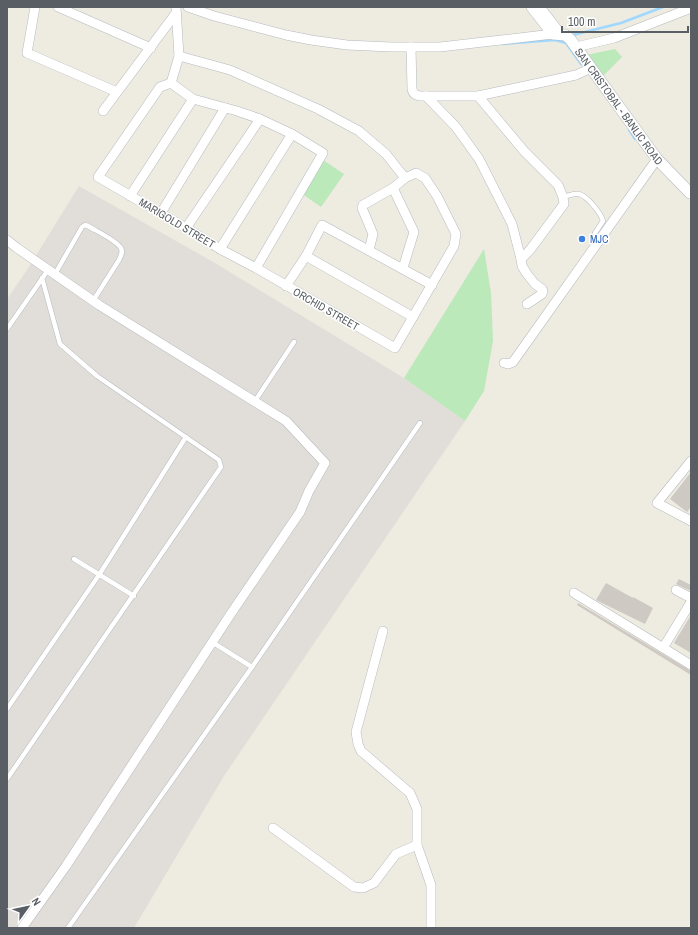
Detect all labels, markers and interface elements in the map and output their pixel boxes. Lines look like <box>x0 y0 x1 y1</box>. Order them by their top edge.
scale bar <box>562 8 688 34</box>
text: 100 m <box>568 14 595 30</box>
street label: SAN CRISTOBAL - BANLIC ROAD <box>572 45 666 168</box>
street label: MARIGOLD STREET <box>136 195 218 251</box>
place label: MJC <box>590 232 609 246</box>
marker: MJC <box>577 234 587 244</box>
street label: ORCHID STREET <box>291 285 362 334</box>
north arrow <box>8 887 48 927</box>
text: N <box>29 895 44 908</box>

